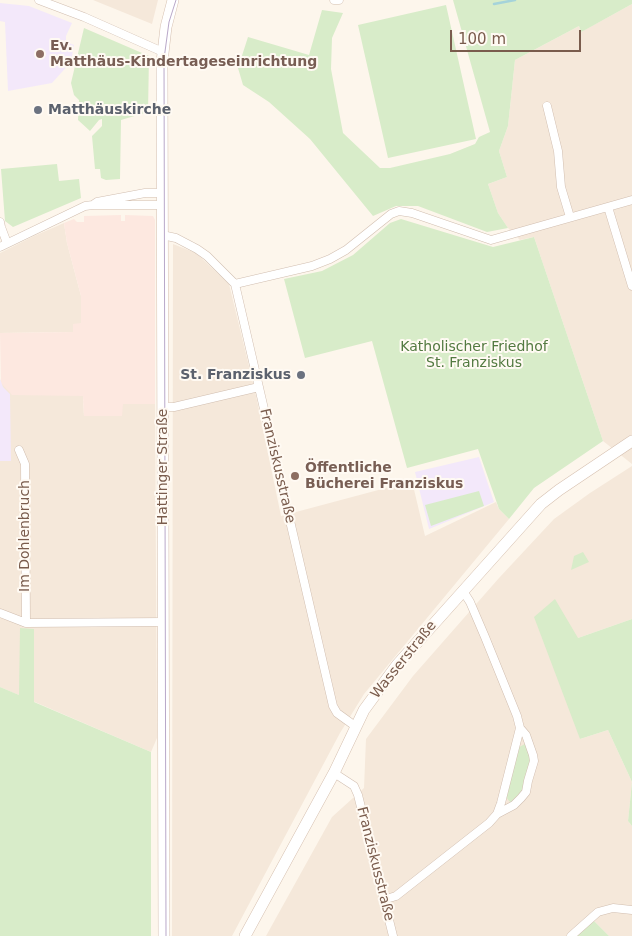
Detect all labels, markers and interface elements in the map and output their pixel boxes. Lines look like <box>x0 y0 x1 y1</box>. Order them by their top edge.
scale bar <box>452 20 583 52</box>
text: 100 m <box>458 30 506 48</box>
place label: Ev. Matthäus-Kindertageseinrichtung <box>50 38 317 70</box>
marker: Ev. Matthäus-Kindertageseinrichtung <box>34 48 46 60</box>
place label: Matthäuskirche <box>48 102 171 118</box>
marker: Matthäuskirche <box>32 104 44 116</box>
park label: Katholischer Friedhof St. Franziskus <box>400 339 548 372</box>
place label: St. Franziskus <box>180 367 291 383</box>
marker: St. Franziskus <box>295 369 307 381</box>
street label: Franziskusstraße <box>256 407 298 525</box>
street label: Hattinger Straße <box>155 409 171 525</box>
place label: Öffentliche Bücherei Franziskus <box>305 460 463 492</box>
marker: Öffentliche Bücherei Franziskus <box>289 470 301 482</box>
street label: Im Dohlenbruch <box>17 480 33 592</box>
street label: Wasserstraße <box>368 618 440 702</box>
street label: Franziskusstraße <box>353 805 397 923</box>

